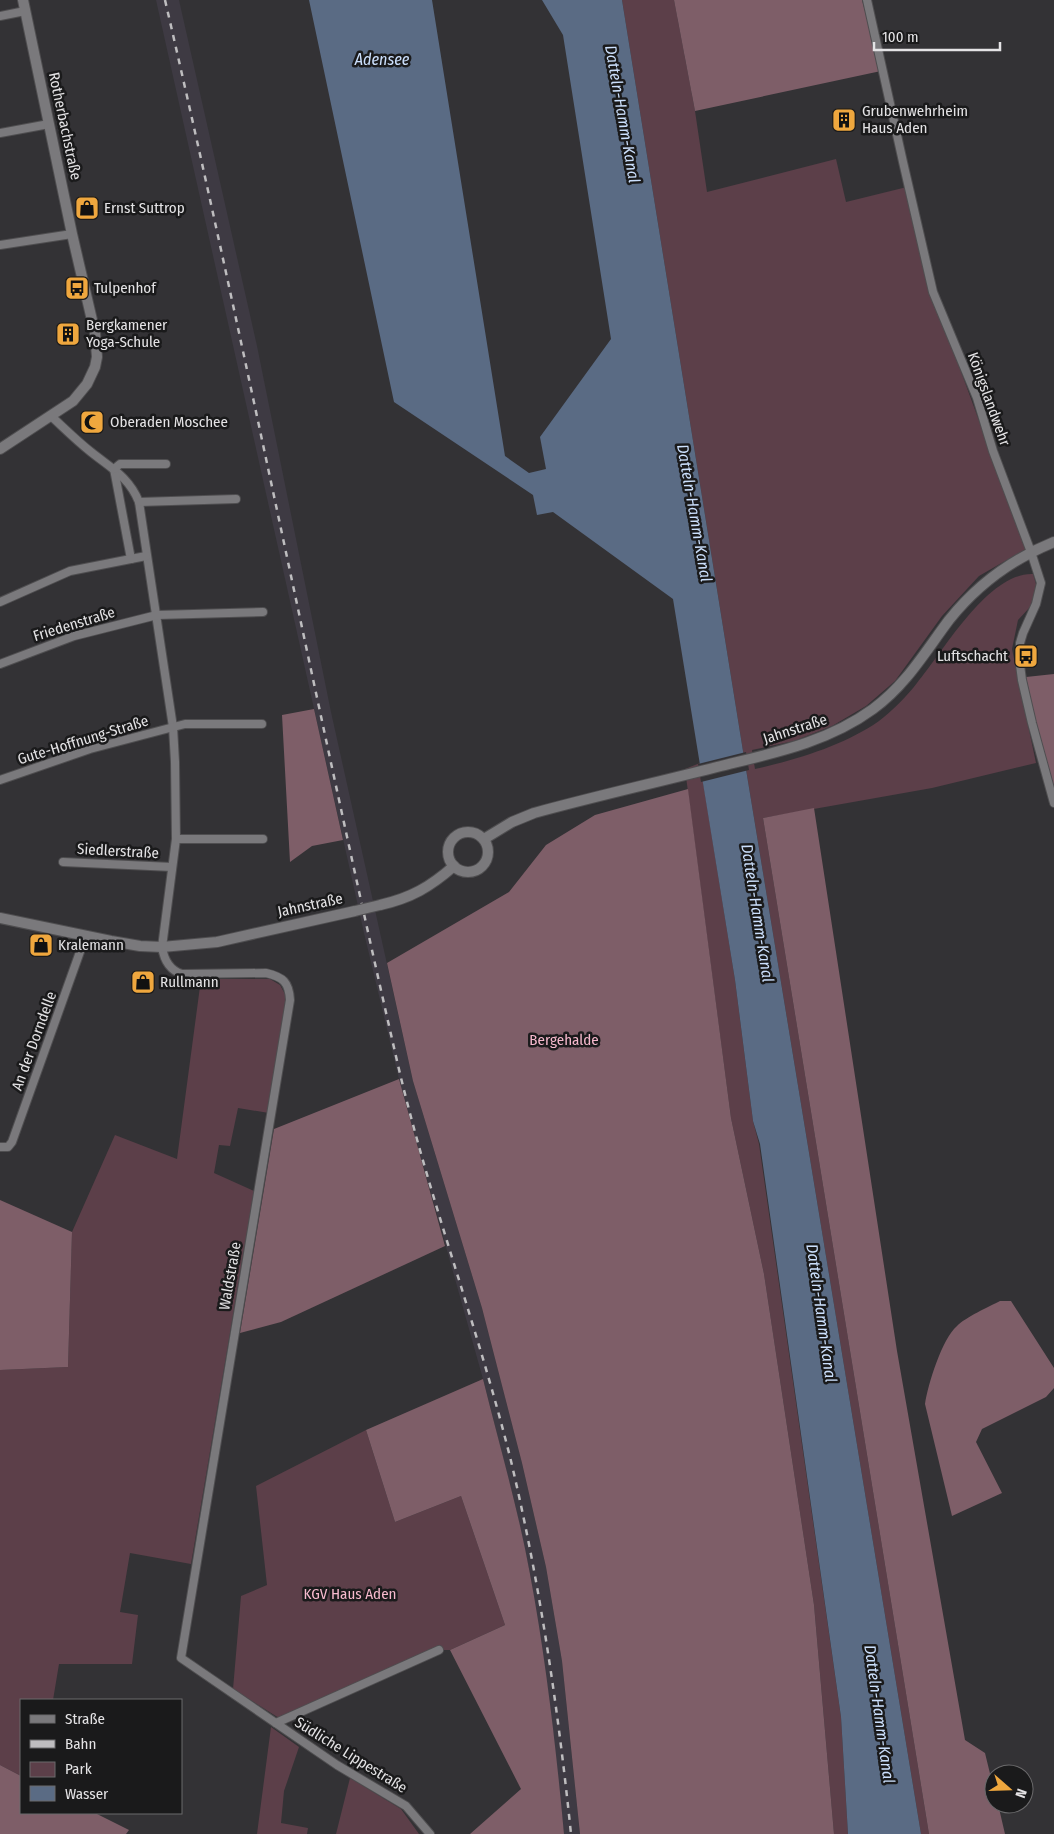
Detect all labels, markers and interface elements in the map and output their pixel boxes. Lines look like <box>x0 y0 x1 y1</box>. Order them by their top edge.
scale bar <box>874 20 1000 52</box>
text: 100 m <box>882 28 919 46</box>
water label: Datteln-Hamm-Kanal <box>601 44 644 184</box>
water label: Adensee <box>354 50 410 69</box>
street label: Rotherbachstraße <box>45 70 85 182</box>
place label: Grubenwehrheim Haus Aden <box>862 102 968 137</box>
building icon: Grubenwehrheim Haus Aden <box>831 107 857 133</box>
shop icon: Ernst Suttrop <box>74 195 100 221</box>
place label: Ernst Suttrop <box>104 199 185 217</box>
bus stop icon: Tulpenhof <box>64 275 90 301</box>
place label: Tulpenhof <box>94 279 157 297</box>
place label: Bergkamener Yoga-Schule <box>86 316 168 351</box>
building icon: Bergkamener Yoga-Schule <box>55 321 81 347</box>
street label: Königslandwehr <box>964 350 1015 449</box>
mosque icon: Oberaden Moschee <box>79 409 105 435</box>
place label: Oberaden Moschee <box>110 413 228 431</box>
water label: Datteln-Hamm-Kanal <box>673 443 716 583</box>
street label: Friedenstraße <box>31 603 117 645</box>
bus stop icon: Luftschacht <box>1013 643 1039 669</box>
place label: Luftschacht <box>937 647 1008 665</box>
street label: Jahnstraße <box>761 710 829 748</box>
street label: Gute-Hoffnung-Straße <box>16 712 150 768</box>
street label: Siedlerstraße <box>77 840 159 862</box>
water label: Datteln-Hamm-Kanal <box>737 843 778 983</box>
street label: Jahnstraße <box>276 889 344 921</box>
shop icon: Kralemann <box>28 932 54 958</box>
place label: Kralemann <box>58 936 124 954</box>
shop icon: Rullmann <box>130 969 156 995</box>
place label: Rullmann <box>160 973 219 991</box>
street label: An der Dorndelle <box>8 989 60 1093</box>
park label: Bergehalde <box>529 1031 599 1049</box>
street label: Waldstraße <box>215 1241 245 1311</box>
water label: Datteln-Hamm-Kanal <box>802 1243 841 1383</box>
park label: KGV Haus Aden <box>304 1585 396 1603</box>
water label: Datteln-Hamm-Kanal <box>860 1644 899 1784</box>
legend <box>20 1699 182 1814</box>
text: Straße <box>65 1710 105 1728</box>
street label: Südliche Lippestraße <box>292 1713 410 1797</box>
text: Bahn <box>65 1735 96 1753</box>
text: Park <box>65 1760 92 1778</box>
north arrow <box>984 1764 1034 1814</box>
text: Wasser <box>65 1785 109 1803</box>
text: N <box>1011 1786 1030 1800</box>

